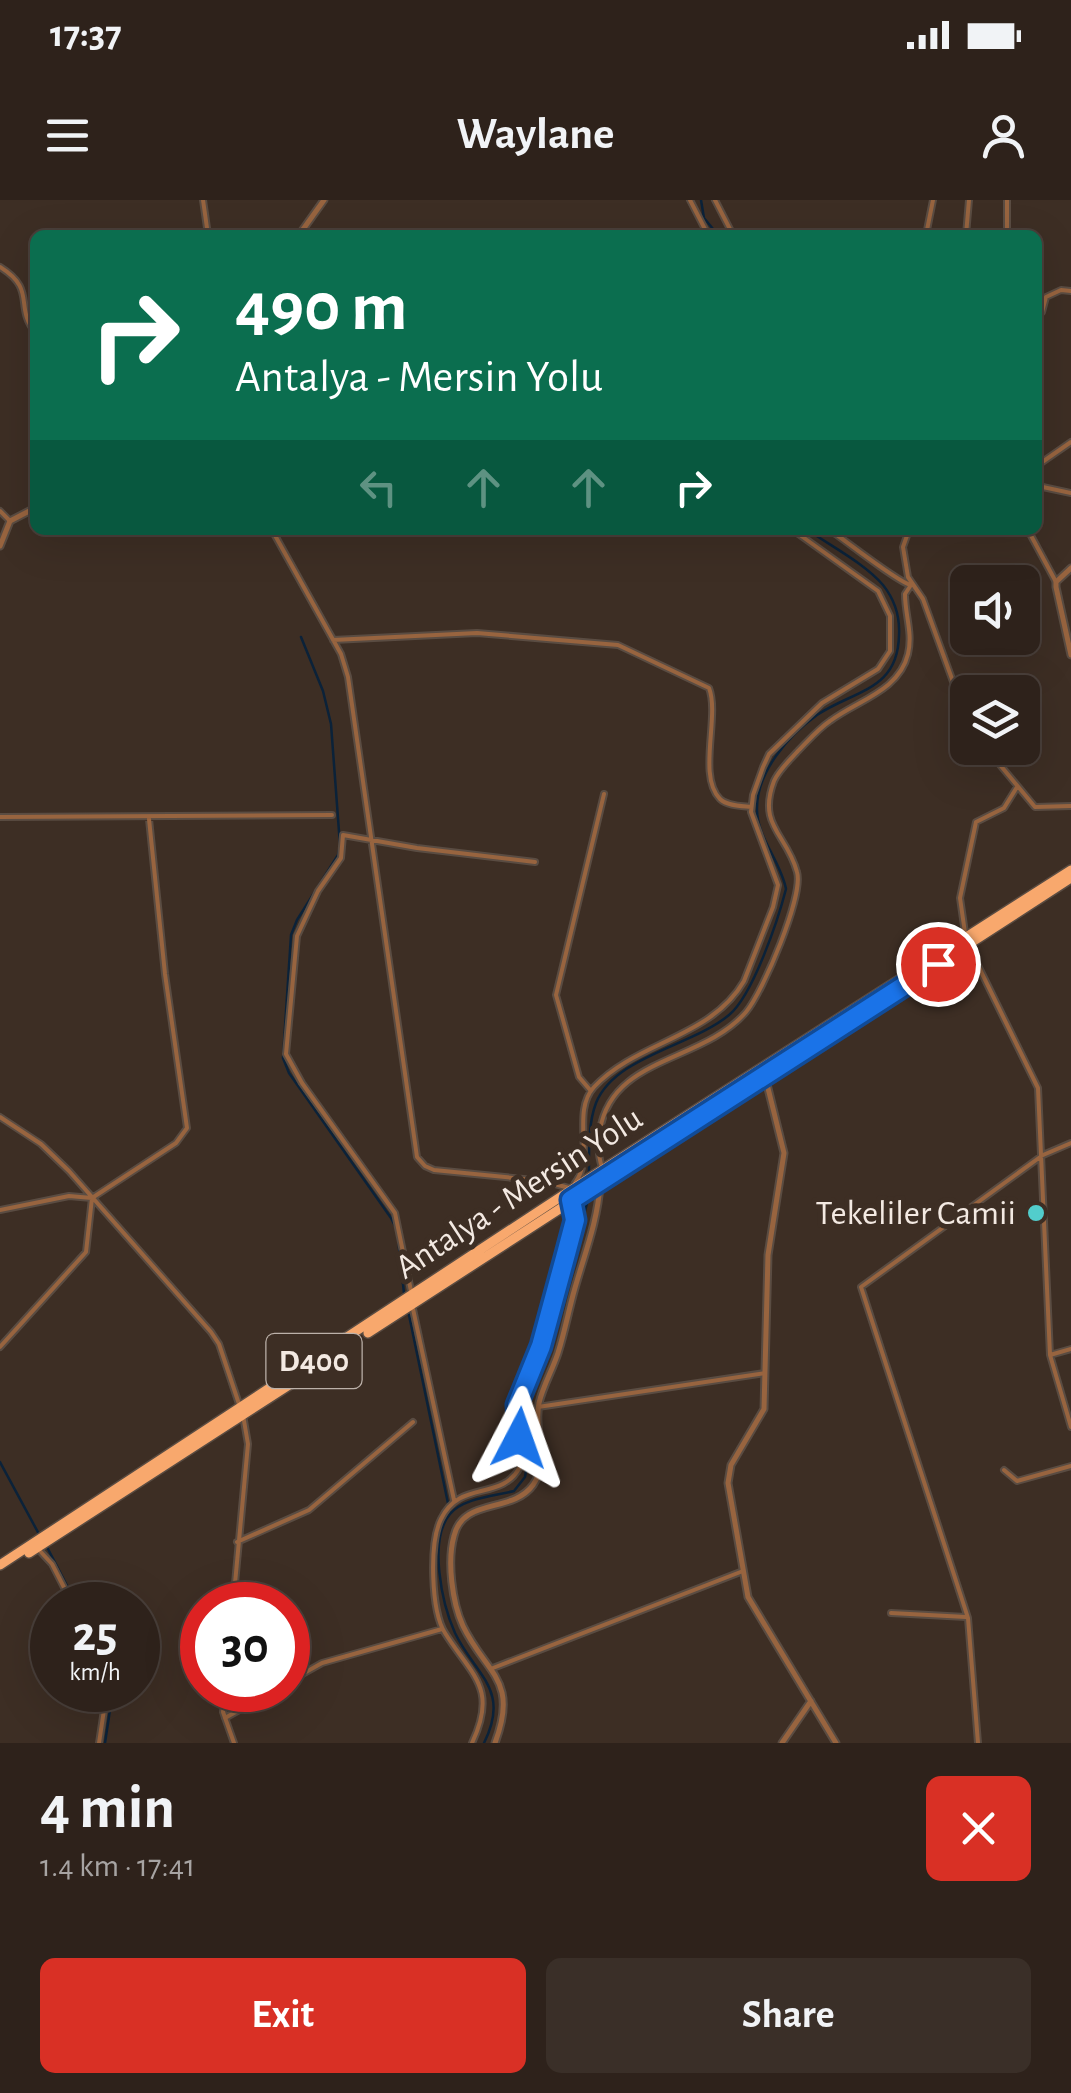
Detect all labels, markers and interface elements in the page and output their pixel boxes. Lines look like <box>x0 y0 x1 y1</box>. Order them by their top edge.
text: 17:37 <box>50 16 122 54</box>
icon: menu <box>40 108 95 163</box>
icon: person <box>976 108 1031 163</box>
text: Waylane <box>457 112 614 157</box>
icon: right <box>70 270 200 400</box>
text: 490 m <box>235 273 408 343</box>
text: Antalya - Mersin Yolu <box>235 355 603 400</box>
icon: left <box>351 460 406 515</box>
icon: ahead <box>456 460 511 515</box>
icon: ahead <box>561 460 616 515</box>
icon: right <box>666 460 721 515</box>
map controls <box>950 565 1040 765</box>
button: sound <box>950 565 1040 655</box>
button: layers <box>950 675 1040 765</box>
pin <box>896 922 981 1007</box>
icon: arrive <box>911 937 966 992</box>
street label: Antalya - Mersin Yolu <box>389 1100 649 1286</box>
place label: Tekeliler Camii <box>816 1196 1016 1231</box>
marker: Tekeliler Camii <box>1025 1202 1047 1224</box>
road number: D400 <box>266 1334 362 1388</box>
position arrow <box>467 1386 571 1490</box>
speed limit sign: 30 <box>180 1582 310 1712</box>
text: 25 <box>72 1610 118 1660</box>
text: km/h <box>69 1660 121 1685</box>
button: close <box>926 1776 1031 1881</box>
text: 4 min <box>40 1779 175 1839</box>
text: 1.4 km · 17:41 <box>40 1850 195 1882</box>
button: Exit <box>40 1958 526 2073</box>
button: Share <box>546 1958 1031 2073</box>

